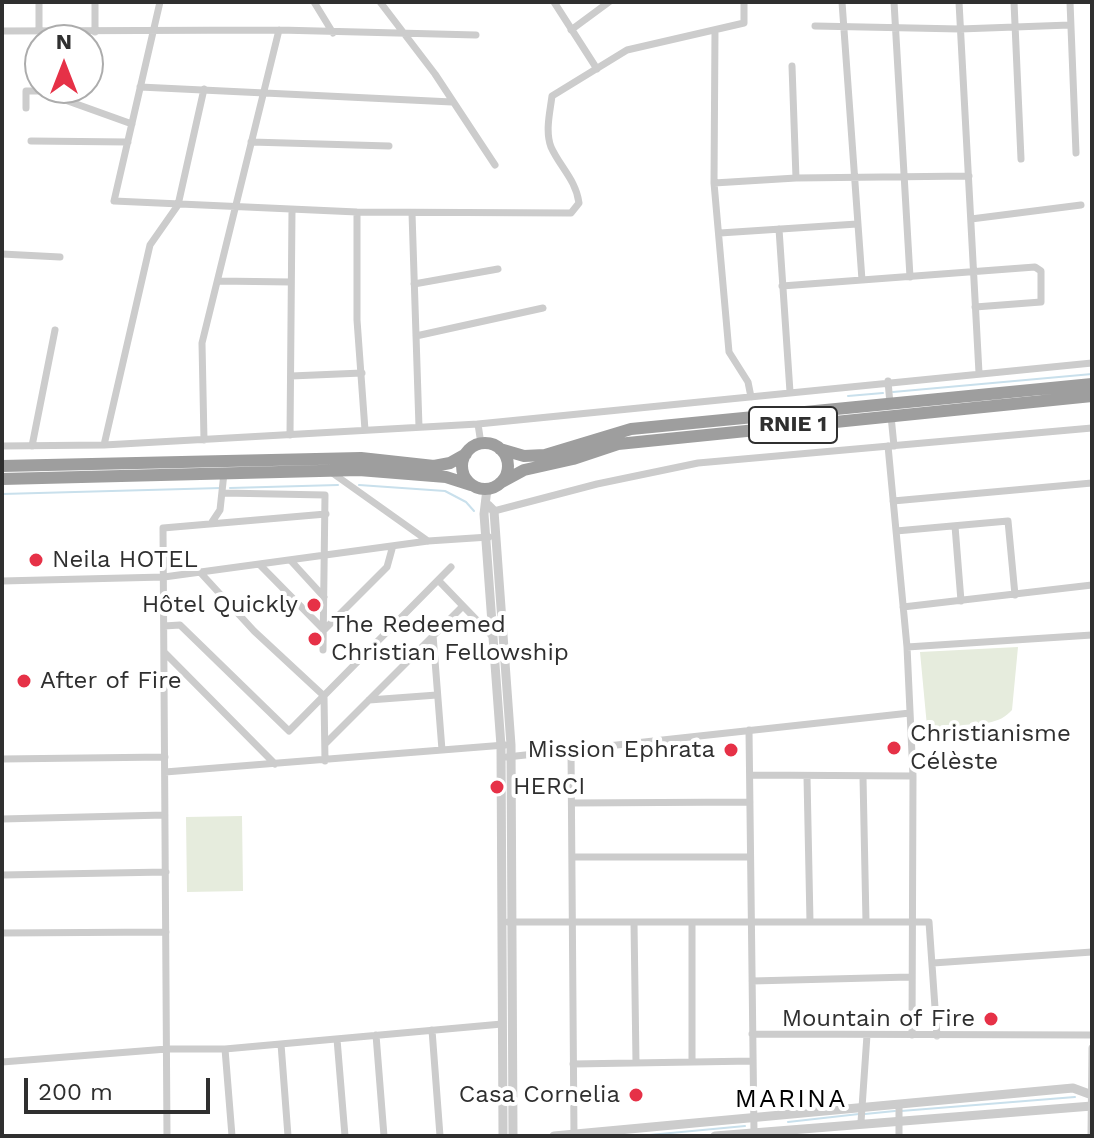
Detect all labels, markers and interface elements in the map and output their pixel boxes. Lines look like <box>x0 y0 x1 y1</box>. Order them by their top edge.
north arrow <box>24 24 104 104</box>
text: N <box>56 29 72 54</box>
road number: RNIE 1 <box>749 407 837 443</box>
place label: Neila HOTEL <box>52 546 198 574</box>
marker: Neila HOTEL <box>27 551 45 569</box>
place label: Hôtel Quickly <box>142 591 298 619</box>
marker: Hôtel Quickly <box>305 596 323 614</box>
place label: The Redeemed Christian Fellowship <box>331 611 569 667</box>
marker: The Redeemed Christian Fellowship <box>306 630 324 648</box>
place label: After of Fire <box>40 667 181 695</box>
marker: After of Fire <box>15 672 33 690</box>
place label: Christianisme Célèste <box>910 720 1071 776</box>
place label: Mission Ephrata <box>528 736 715 764</box>
marker: Christianisme Célèste <box>885 739 903 757</box>
marker: Mission Ephrata <box>722 741 740 759</box>
place label: HERCI <box>513 773 585 801</box>
marker: HERCI <box>488 778 506 796</box>
place label: Mountain of Fire <box>782 1005 975 1033</box>
marker: Mountain of Fire <box>982 1010 1000 1028</box>
scale bar <box>28 1062 214 1112</box>
text: 200 m <box>38 1078 113 1106</box>
place label: Casa Cornelia <box>459 1081 620 1109</box>
district label: MARINA <box>735 1083 847 1115</box>
marker: Casa Cornelia <box>627 1086 645 1104</box>

